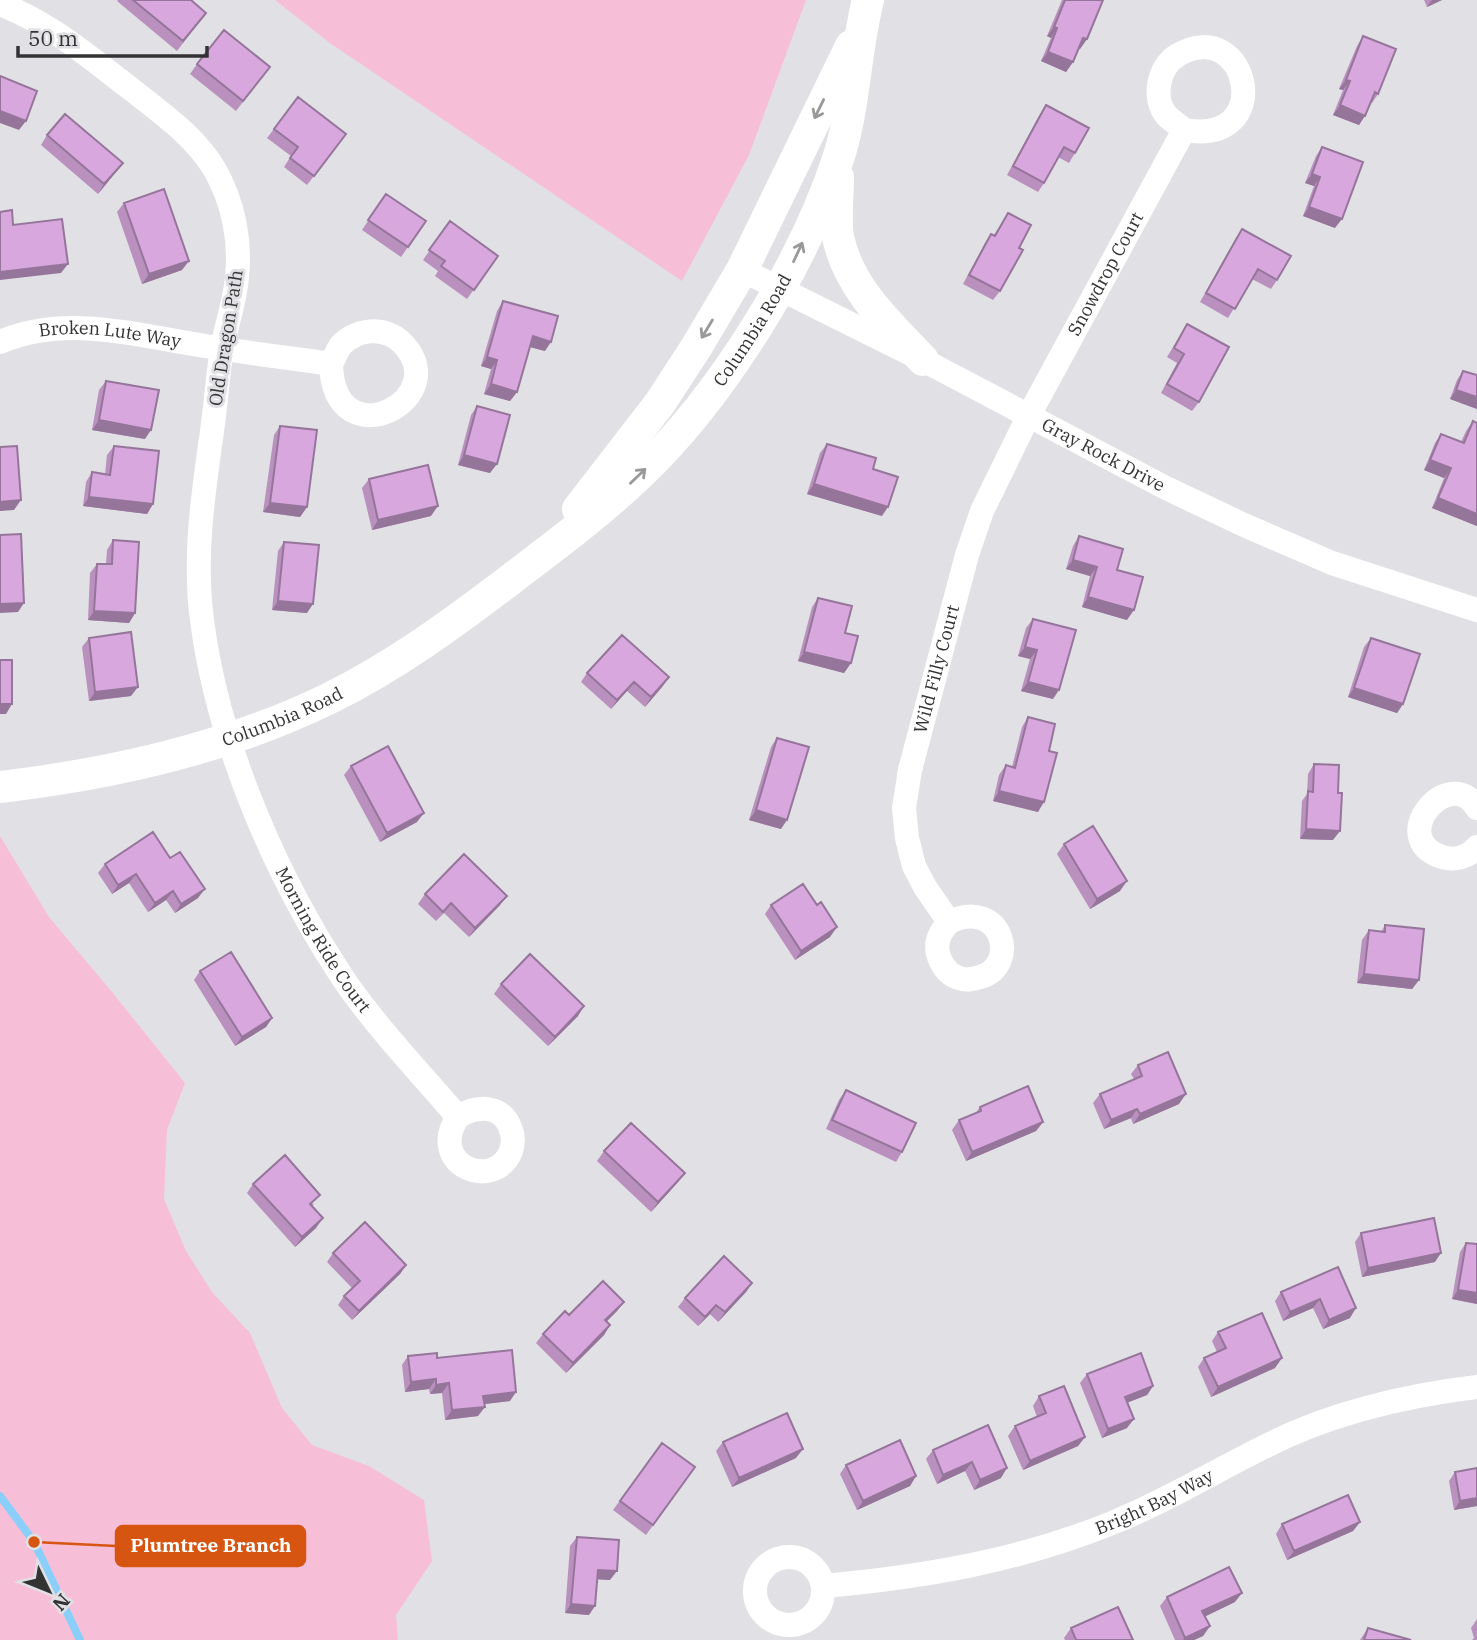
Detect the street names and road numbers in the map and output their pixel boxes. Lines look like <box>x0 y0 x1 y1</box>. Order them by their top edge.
street label: Snowdrop Court <box>1062 208 1148 340</box>
street label: Old Dragon Path <box>203 268 248 408</box>
street label: Columbia Road <box>708 270 796 391</box>
street label: Broken Lute Way <box>37 316 183 353</box>
street label: Gray Rock Drive <box>1038 413 1169 496</box>
street label: Wild Filly Court <box>908 602 964 736</box>
street label: Columbia Road <box>219 681 347 751</box>
street label: Morning Ride Court <box>271 863 376 1017</box>
street label: Bright Bay Way <box>1092 1463 1217 1540</box>

